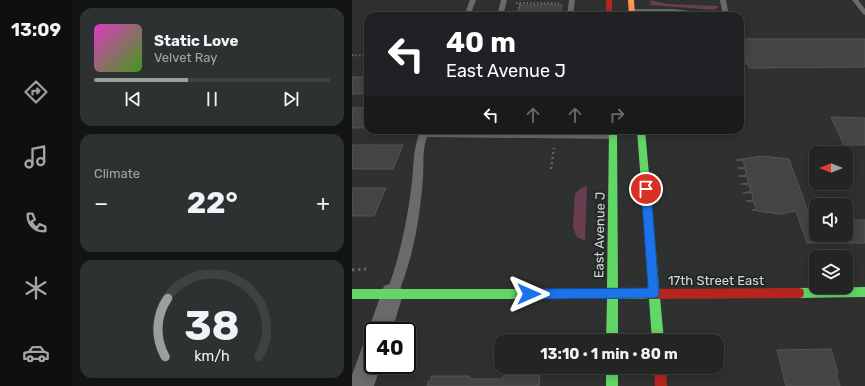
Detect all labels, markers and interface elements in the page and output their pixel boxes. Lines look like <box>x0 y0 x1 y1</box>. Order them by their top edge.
text: 13:09 <box>11 19 61 41</box>
text: 40 m <box>446 26 516 59</box>
icon: left <box>380 28 432 80</box>
text: Static Love <box>154 32 238 50</box>
text: Velvet Ray <box>154 50 217 65</box>
text: East Avenue J <box>446 60 566 82</box>
icon: directions <box>22 78 50 106</box>
icon: previous <box>122 88 144 110</box>
icon: pause <box>201 88 223 110</box>
icon: next <box>280 88 302 110</box>
icon: left <box>480 104 502 126</box>
icon: ahead <box>522 104 544 126</box>
icon: ahead <box>564 104 586 126</box>
icon: right <box>606 104 628 126</box>
icon: music <box>22 143 50 171</box>
north arrow <box>809 146 853 190</box>
map controls <box>809 146 853 294</box>
text: Climate <box>94 166 140 181</box>
pin <box>629 172 663 206</box>
icon: arrive <box>635 178 657 200</box>
text: 22° <box>187 185 238 221</box>
text: − <box>94 190 108 217</box>
text: + <box>316 190 330 217</box>
street label: East Avenue J <box>591 192 608 278</box>
button: sound <box>809 198 853 242</box>
icon: phone <box>22 209 50 237</box>
button: layers <box>809 250 853 294</box>
position arrow <box>508 273 550 315</box>
street label: 17th Street East <box>668 273 764 288</box>
icon: climate <box>22 274 50 302</box>
text: 38 <box>184 301 240 350</box>
speed limit sign: 40 <box>364 322 416 374</box>
icon: car <box>22 339 50 367</box>
text: 13:10 · 1 min · 80 m <box>540 345 678 363</box>
text: km/h <box>194 348 230 365</box>

